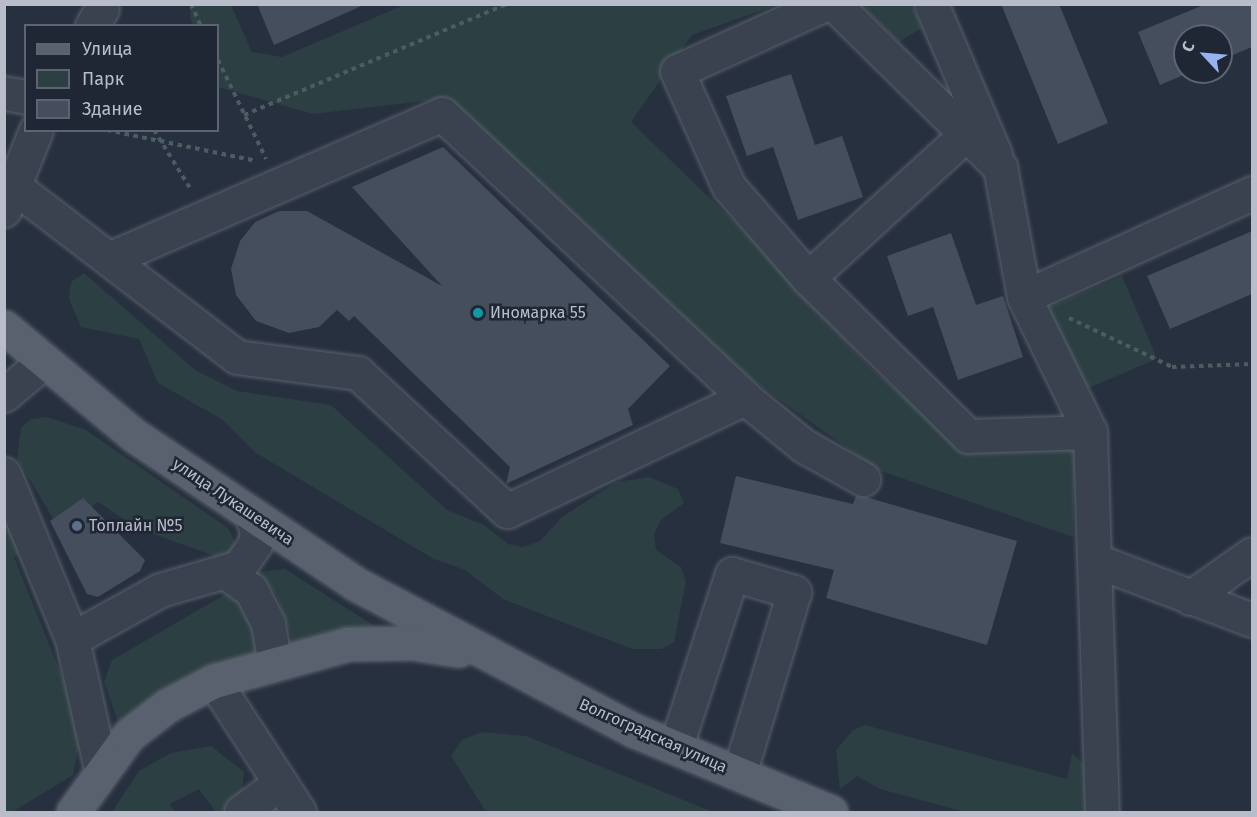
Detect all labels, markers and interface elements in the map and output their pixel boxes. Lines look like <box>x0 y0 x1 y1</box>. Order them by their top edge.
legend <box>24 24 219 132</box>
north arrow <box>1173 24 1233 84</box>
text: Улица <box>82 38 132 60</box>
text: С <box>1178 38 1199 55</box>
text: Парк <box>82 68 124 90</box>
text: Здание <box>82 98 143 120</box>
place label: Иномарка 55 <box>490 303 586 323</box>
marker: Иномарка 55 <box>471 306 485 320</box>
street label: улица Лукашевича <box>169 454 297 550</box>
place label: Топлайн №5 <box>89 516 182 536</box>
marker: Топлайн №5 <box>70 519 84 533</box>
street label: Волгоградская улица <box>576 695 730 777</box>

